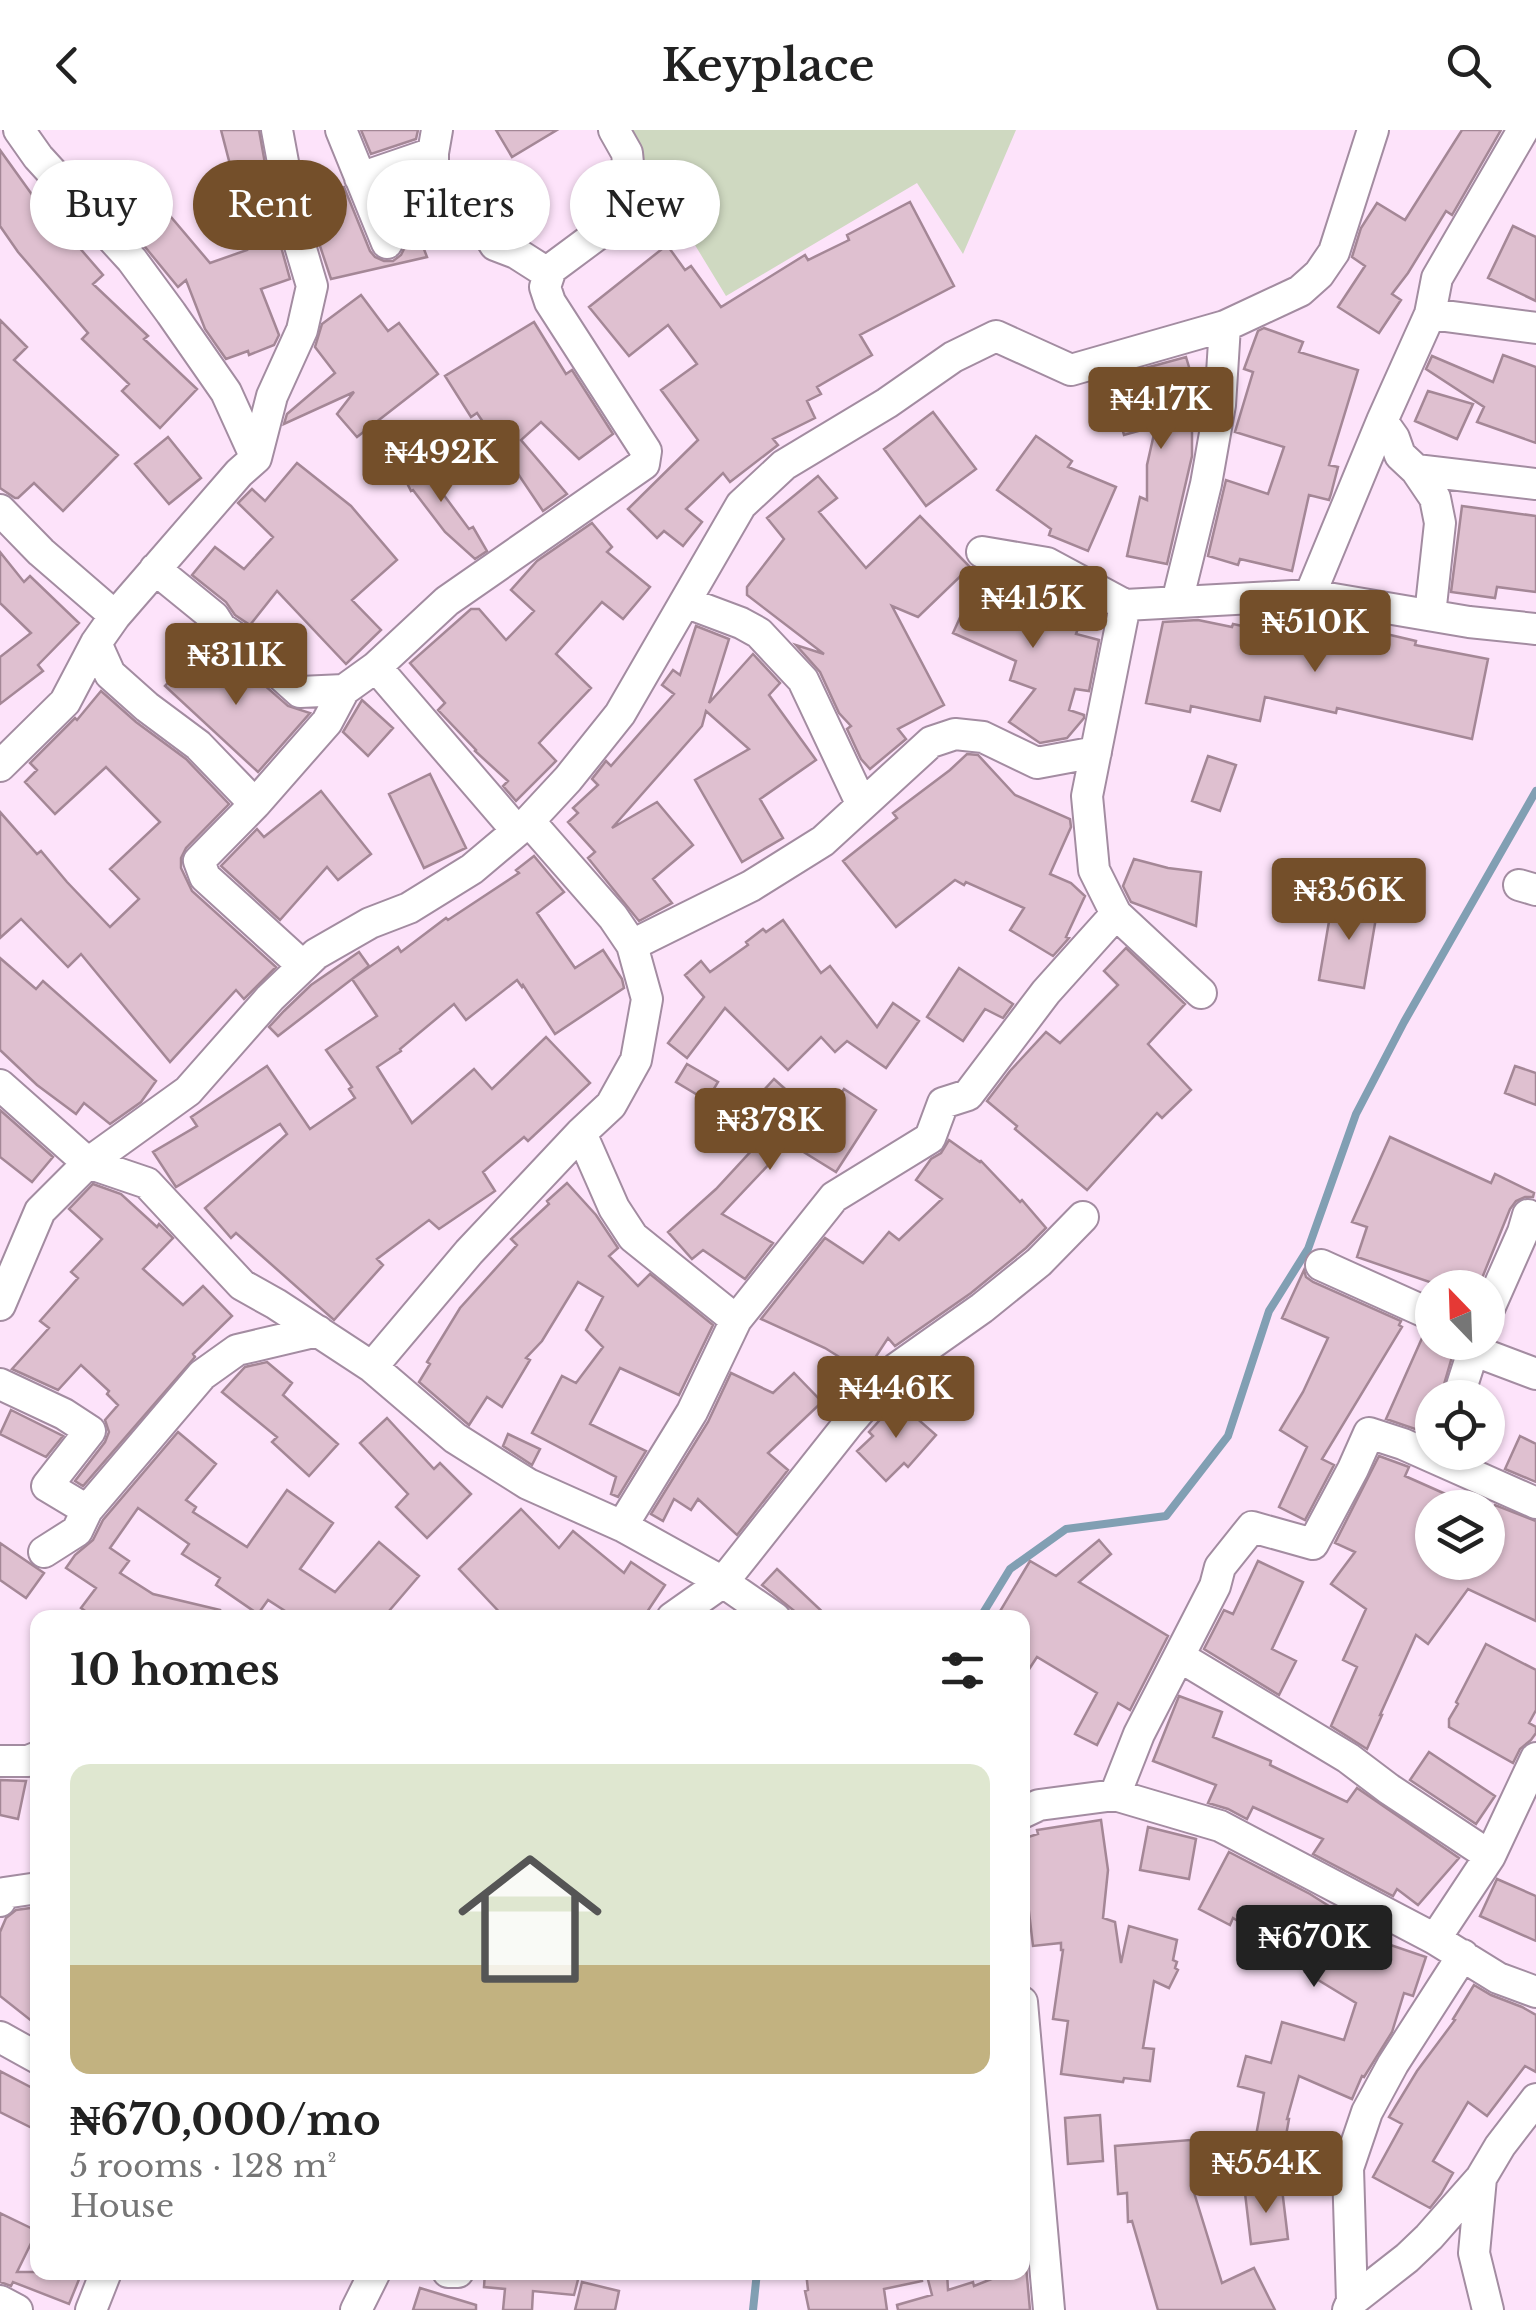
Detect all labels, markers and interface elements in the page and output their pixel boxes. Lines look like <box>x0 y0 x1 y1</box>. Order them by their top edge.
text: Keyplace <box>661 37 875 93</box>
icon: back <box>40 38 95 93</box>
icon: search <box>1441 38 1496 93</box>
chip: Buy <box>30 160 173 250</box>
chip: Rent <box>193 160 347 250</box>
chip: Filters <box>367 160 550 250</box>
chip: New <box>570 160 720 250</box>
pin: ₦417K <box>1091 367 1231 452</box>
text: ₦417K <box>1110 379 1212 419</box>
pin: ₦492K <box>371 420 511 505</box>
text: ₦492K <box>384 432 498 472</box>
pin: ₦415K <box>963 566 1103 651</box>
text: ₦415K <box>981 578 1085 618</box>
pin: ₦510K <box>1245 590 1385 675</box>
text: ₦510K <box>1262 602 1368 642</box>
pin: ₦311K <box>166 623 306 708</box>
text: ₦311K <box>187 635 285 675</box>
pin: ₦356K <box>1279 858 1419 943</box>
text: ₦356K <box>1294 870 1404 910</box>
pin: ₦378K <box>700 1088 840 1173</box>
text: ₦378K <box>717 1100 823 1140</box>
north arrow <box>1415 1270 1505 1360</box>
map controls <box>1415 1270 1505 1580</box>
pin: ₦446K <box>826 1356 966 1441</box>
text: ₦446K <box>839 1368 953 1408</box>
button: locate <box>1415 1380 1505 1470</box>
button: layers <box>1415 1490 1505 1580</box>
icon: filters <box>935 1643 990 1698</box>
text: 10 homes <box>70 1644 280 1696</box>
icon: home <box>440 1829 620 2009</box>
pin: ₦670K <box>1244 1905 1384 1990</box>
text: ₦670K <box>1258 1917 1370 1957</box>
text: ₦670,000/mo <box>70 2094 381 2146</box>
pin: ₦554K <box>1196 2131 1336 2216</box>
text: ₦554K <box>1212 2143 1320 2183</box>
text: 5 rooms · 128 m² <box>70 2146 337 2186</box>
text: House <box>70 2186 174 2226</box>

